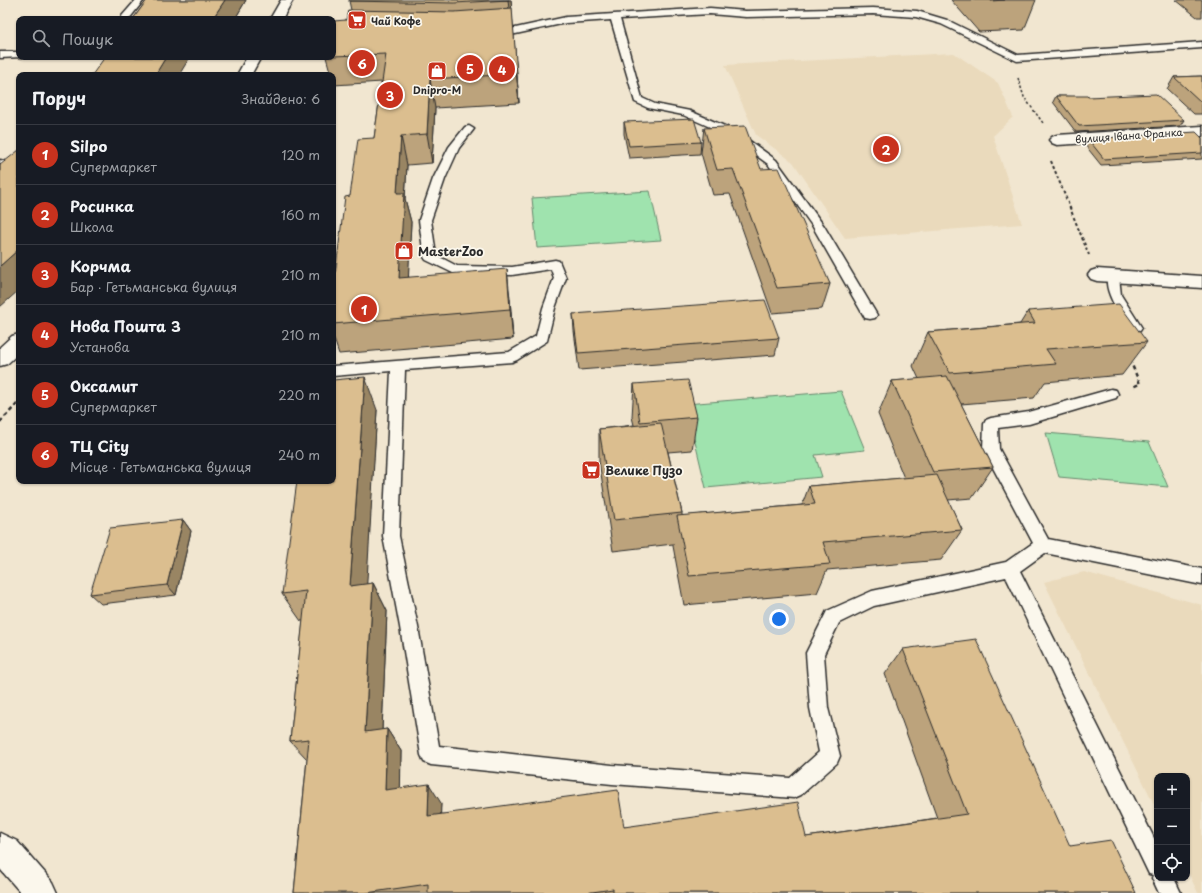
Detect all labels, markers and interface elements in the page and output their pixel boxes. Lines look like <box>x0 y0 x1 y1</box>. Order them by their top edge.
supermarket icon: Чай Кофе <box>346 9 368 31</box>
place label: Чай Кофе <box>371 13 421 28</box>
search box <box>16 16 336 60</box>
icon: search <box>30 27 52 49</box>
text: Пошук <box>62 27 113 50</box>
pin: 6 <box>349 48 375 78</box>
pin: 5 <box>457 53 483 83</box>
pin: 4 <box>489 54 515 84</box>
shop icon: Dnipro-M <box>426 60 448 82</box>
pin: 3 <box>377 80 403 110</box>
place label: Dnipro-M <box>413 82 461 97</box>
text: Поруч <box>32 85 86 111</box>
text: Знайдено: 6 <box>241 89 320 108</box>
street label: вулиця Івана Франка <box>1075 124 1184 146</box>
text: Silpo <box>70 134 107 157</box>
pin: 2 <box>873 134 899 164</box>
text: 1 <box>42 145 48 164</box>
text: 120 m <box>281 145 320 164</box>
text: Супермаркет <box>70 157 157 176</box>
text: Росинка <box>70 194 134 217</box>
text: 2 <box>40 205 50 224</box>
text: 160 m <box>281 205 320 224</box>
text: Школа <box>70 217 114 236</box>
shop icon: MasterZoo <box>393 240 415 262</box>
place label: MasterZoo <box>418 242 483 260</box>
text: Корчма <box>70 254 131 277</box>
text: 3 <box>41 265 49 284</box>
text: 210 m <box>281 265 320 284</box>
text: Бар · Гетьманська вулиця <box>70 277 237 296</box>
pin: 1 <box>351 294 377 324</box>
text: Нова Пошта 3 <box>70 314 181 337</box>
text: 4 <box>41 325 49 344</box>
text: 210 m <box>281 325 320 344</box>
text: Установа <box>70 337 130 356</box>
text: Оксамит <box>70 374 138 397</box>
text: 5 <box>41 385 49 404</box>
text: 220 m <box>278 385 320 404</box>
text: Супермаркет <box>70 397 157 416</box>
text: ТЦ City <box>70 434 129 457</box>
text: 6 <box>40 445 50 464</box>
text: 240 m <box>278 445 320 464</box>
text: Місце · Гетьманська вулиця <box>70 457 252 476</box>
supermarket icon: Велике Пузо <box>580 459 602 481</box>
place label: Велике Пузо <box>605 461 682 479</box>
your location <box>769 609 789 629</box>
map controls <box>1154 773 1190 881</box>
button: + <box>1154 773 1190 809</box>
button: − <box>1154 809 1190 845</box>
button: locate <box>1154 845 1190 881</box>

